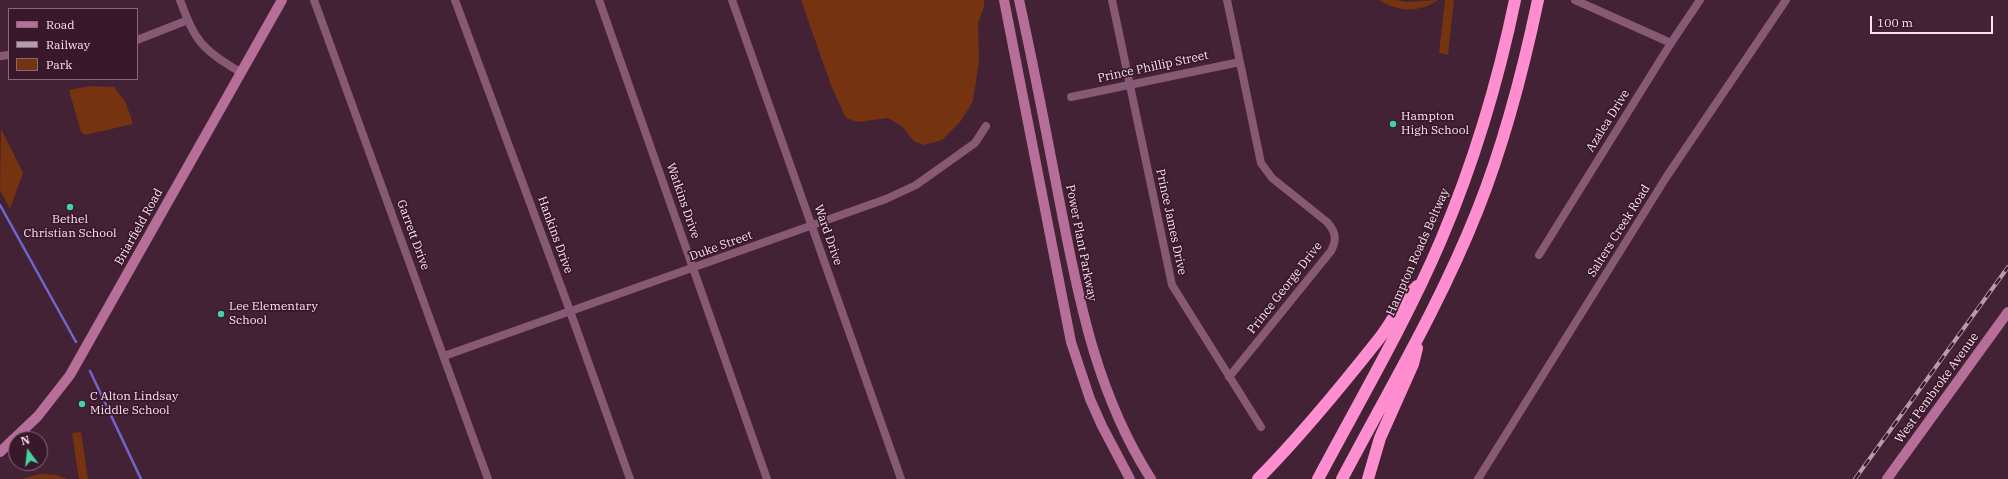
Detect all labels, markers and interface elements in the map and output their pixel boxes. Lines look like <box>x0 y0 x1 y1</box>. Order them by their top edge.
legend <box>8 8 138 80</box>
scale bar <box>1872 8 1995 34</box>
text: 100 m <box>1877 15 1913 30</box>
text: Road <box>46 17 75 32</box>
text: Railway <box>46 37 90 52</box>
street label: Prince Phillip Street <box>1096 48 1210 86</box>
text: Park <box>46 57 72 72</box>
street label: Azalea Drive <box>1583 87 1633 155</box>
place label: Hampton High School <box>1401 110 1469 138</box>
marker: Hampton High School <box>1388 119 1398 129</box>
street label: Watkins Drive <box>663 161 703 241</box>
street label: Prince James Drive <box>1153 168 1189 276</box>
street label: Salters Creek Road <box>1585 182 1653 280</box>
street label: Power Plant Parkway <box>1063 184 1099 302</box>
street label: Briarfield Road <box>112 186 166 268</box>
street label: Hampton Roads Beltway <box>1383 186 1453 318</box>
street label: Hankins Drive <box>534 194 576 276</box>
street label: Garrett Drive <box>394 198 432 272</box>
marker: Bethel Christian School <box>65 202 75 212</box>
street label: Ward Drive <box>811 203 845 267</box>
place label: Bethel Christian School <box>23 213 117 241</box>
street label: Duke Street <box>688 228 754 264</box>
street label: Prince George Drive <box>1245 239 1325 337</box>
place label: Lee Elementary School <box>229 300 318 328</box>
marker: Lee Elementary School <box>216 309 226 319</box>
street label: West Pembroke Avenue <box>1892 330 1982 446</box>
place label: C Alton Lindsay Middle School <box>90 390 178 418</box>
marker: C Alton Lindsay Middle School <box>77 399 87 409</box>
north arrow <box>8 431 48 471</box>
text: N <box>19 432 31 448</box>

